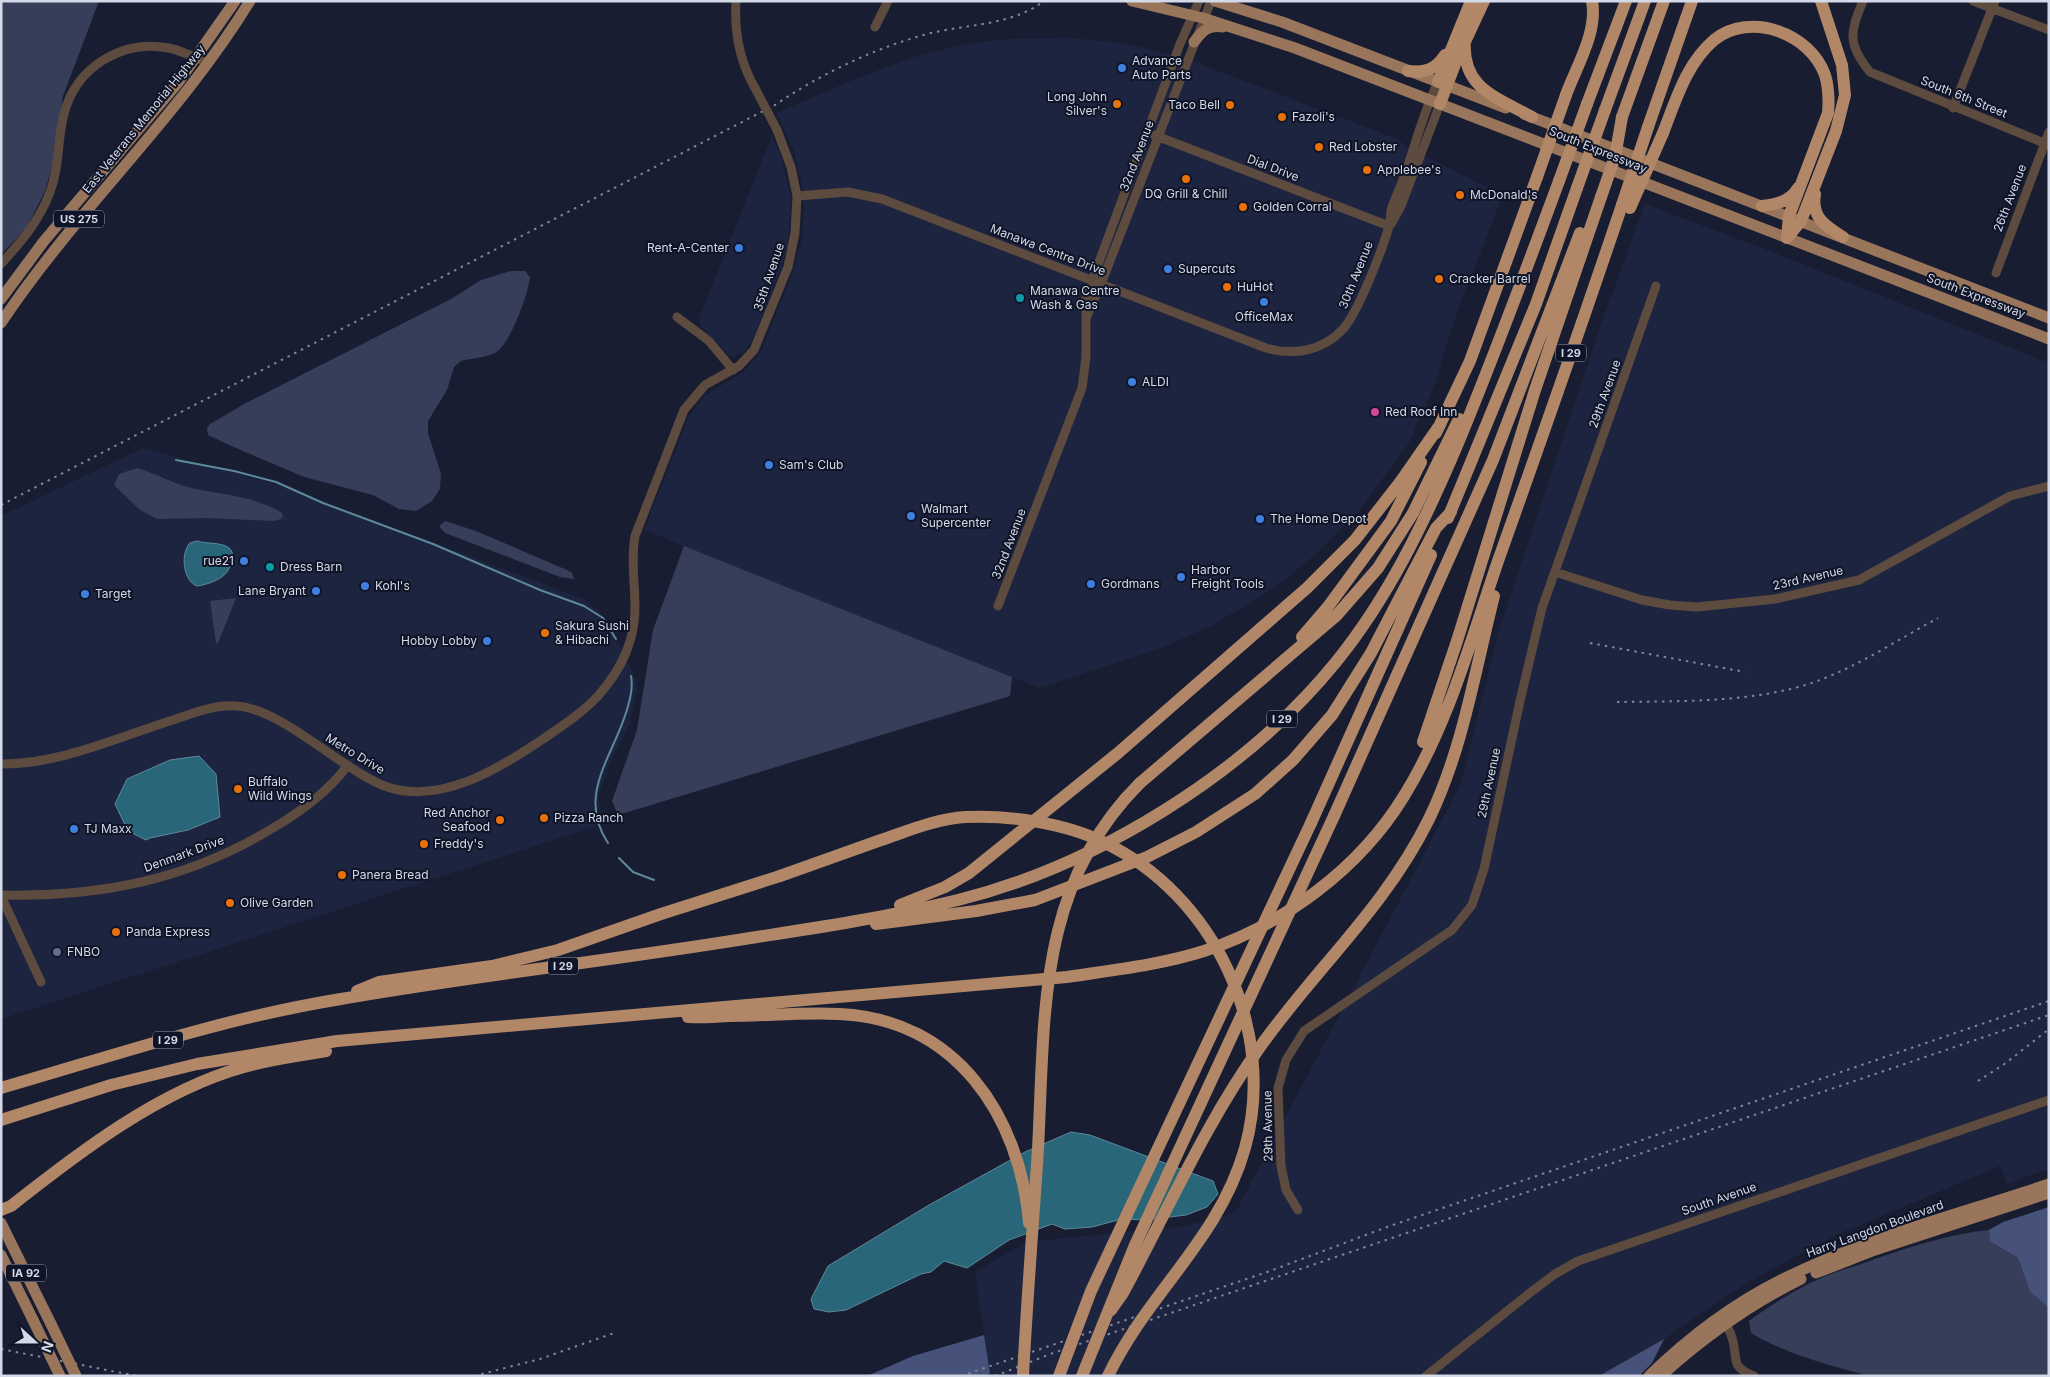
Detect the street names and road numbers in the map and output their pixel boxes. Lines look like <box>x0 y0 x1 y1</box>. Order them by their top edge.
street label: East Veterans Memorial Highway <box>79 41 208 196</box>
street label: South 6th Street <box>1919 72 2010 121</box>
street label: 32nd Avenue <box>1116 118 1157 193</box>
street label: South Expressway <box>1547 123 1650 176</box>
street label: Dial Drive <box>1245 151 1301 184</box>
street label: 26th Avenue <box>1990 162 2029 234</box>
road number: US 275 <box>54 210 104 228</box>
street label: Manawa Centre Drive <box>988 221 1108 279</box>
street label: 30th Avenue <box>1335 239 1376 311</box>
street label: 35th Avenue <box>750 241 787 313</box>
street label: South Expressway <box>1925 270 2028 321</box>
road number: I 29 <box>1556 344 1586 362</box>
street label: 29th Avenue <box>1585 358 1624 430</box>
street label: 32nd Avenue <box>988 506 1029 581</box>
street label: 23rd Avenue <box>1771 562 1845 593</box>
road number: I 29 <box>1267 711 1297 728</box>
street label: Metro Drive <box>323 730 388 777</box>
street label: 29th Avenue <box>1474 746 1503 819</box>
street label: Denmark Drive <box>142 832 226 875</box>
road number: I 29 <box>548 958 578 974</box>
road number: I 29 <box>153 1032 183 1048</box>
street label: 29th Avenue <box>1259 1090 1276 1162</box>
street label: South Avenue <box>1679 1179 1758 1218</box>
street label: Harry Langdon Boulevard <box>1804 1197 1946 1260</box>
road number: IA 92 <box>6 1264 46 1282</box>

